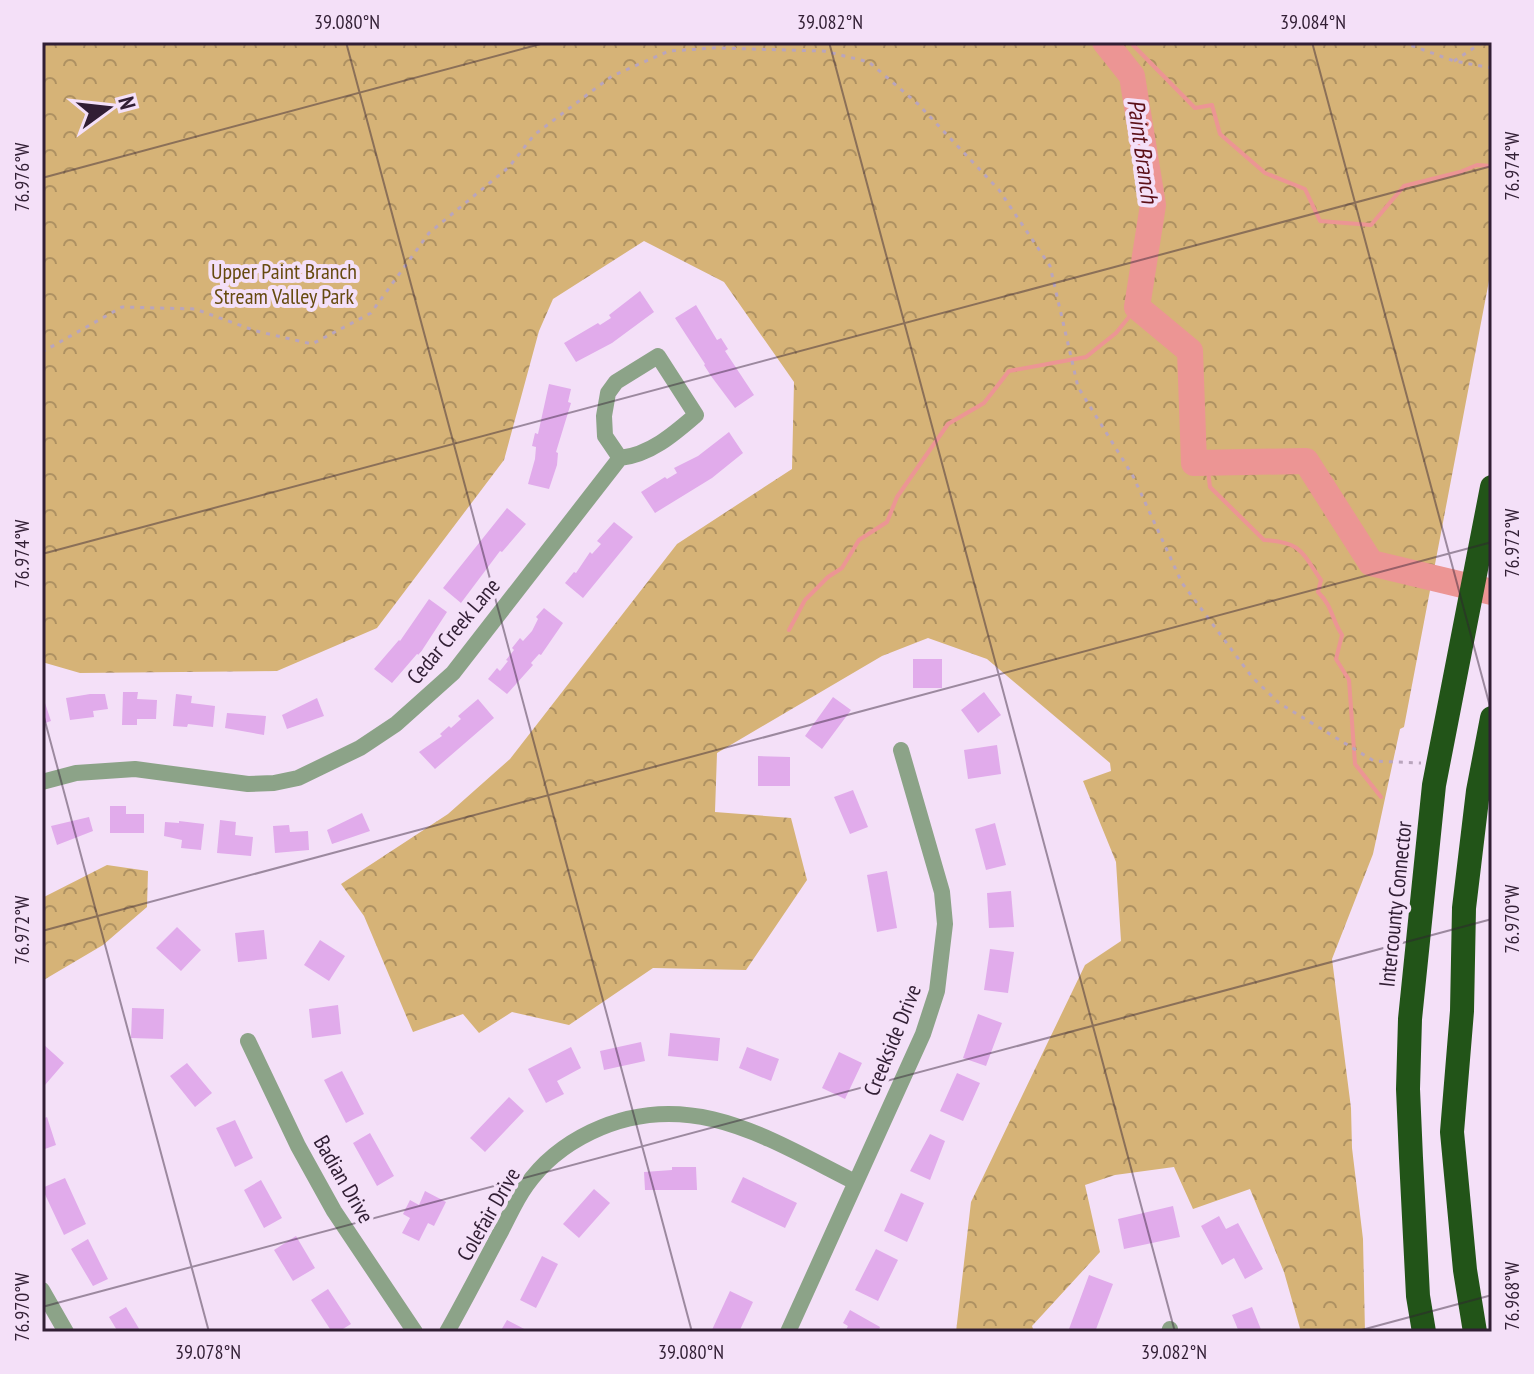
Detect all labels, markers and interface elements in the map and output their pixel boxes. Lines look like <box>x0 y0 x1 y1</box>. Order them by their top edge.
text: 39.080°N <box>314 9 380 35</box>
text: 39.082°N <box>797 9 863 35</box>
text: 39.084°N <box>1280 9 1346 35</box>
north arrow <box>68 68 148 148</box>
text: N <box>112 93 142 112</box>
water label: Paint Branch <box>1120 97 1166 206</box>
text: 76.974°W <box>1499 131 1525 200</box>
text: 76.976°W <box>9 142 35 211</box>
park label: Upper Paint Branch Stream Valley Park <box>211 257 357 310</box>
text: 76.972°W <box>1499 508 1525 577</box>
text: 76.974°W <box>9 519 35 588</box>
street label: Cedar Creek Lane <box>400 572 506 690</box>
street label: Intercounty Connector <box>1372 820 1418 988</box>
text: 76.970°W <box>1499 884 1525 953</box>
text: 76.972°W <box>9 895 35 964</box>
street label: Creekside Drive <box>857 980 927 1100</box>
street label: Badian Drive <box>308 1130 380 1228</box>
street label: Colefair Drive <box>450 1162 526 1266</box>
text: 76.968°W <box>1499 1261 1525 1330</box>
text: 76.970°W <box>9 1272 35 1341</box>
text: 39.078°N <box>175 1339 241 1365</box>
text: 39.080°N <box>658 1339 724 1365</box>
text: 39.082°N <box>1141 1339 1207 1365</box>

